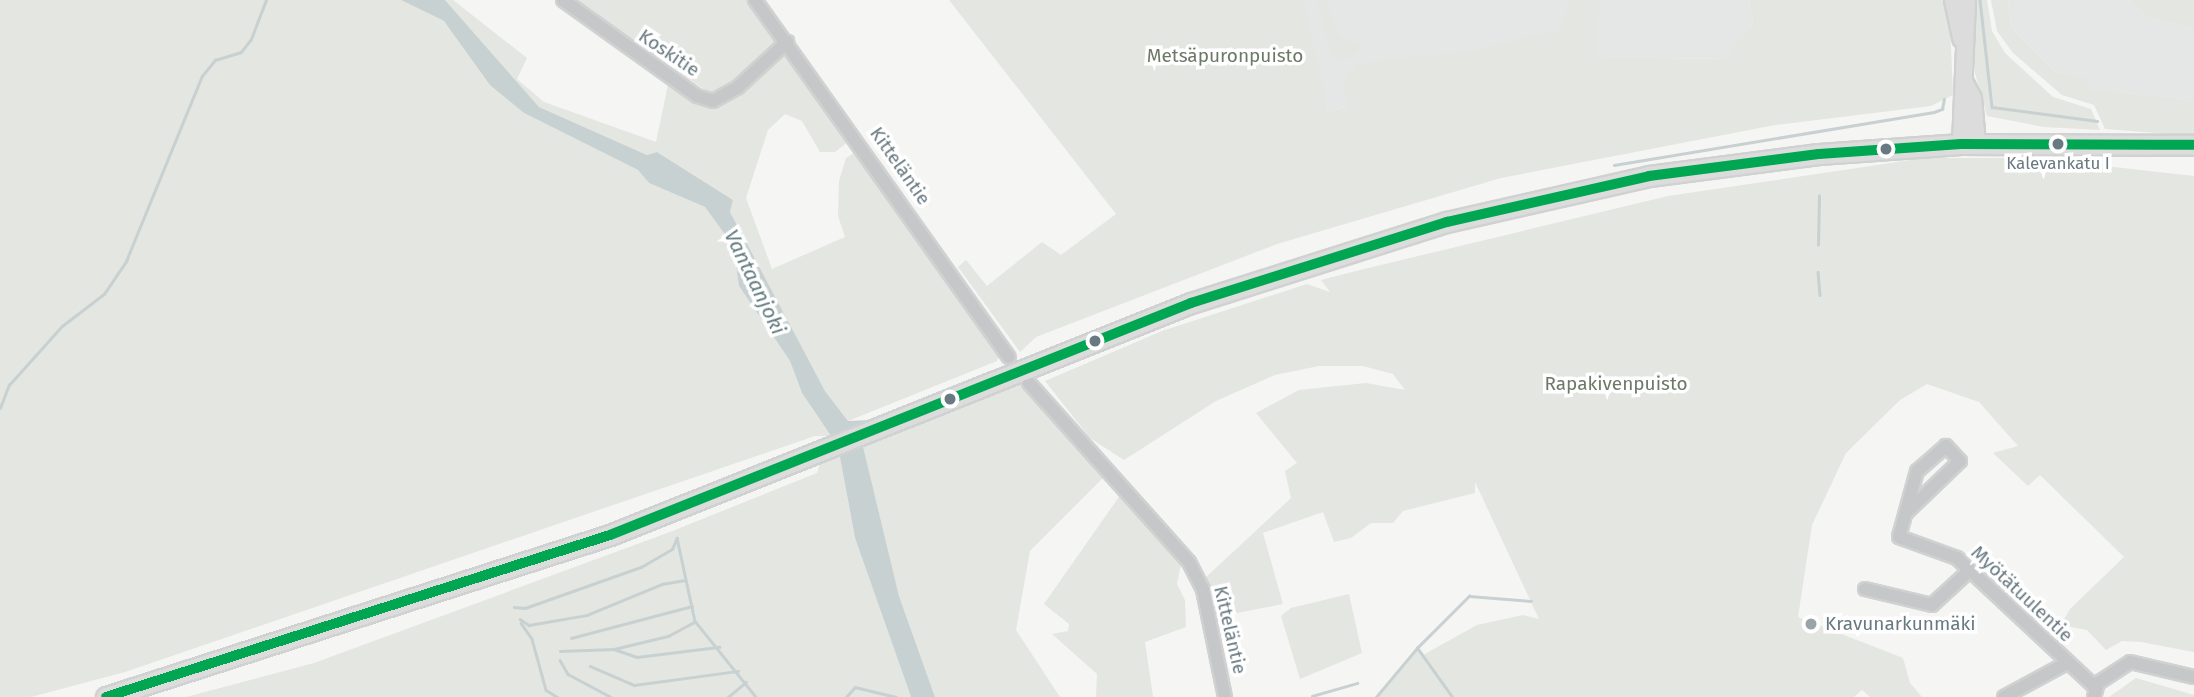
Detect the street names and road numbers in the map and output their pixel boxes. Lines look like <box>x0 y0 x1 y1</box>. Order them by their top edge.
street label: Koskitie <box>634 24 704 82</box>
street label: Kitteläntie <box>865 123 935 209</box>
street label: Myötätuulentie <box>1966 541 2078 647</box>
street label: Kitteläntie <box>1209 584 1251 676</box>

